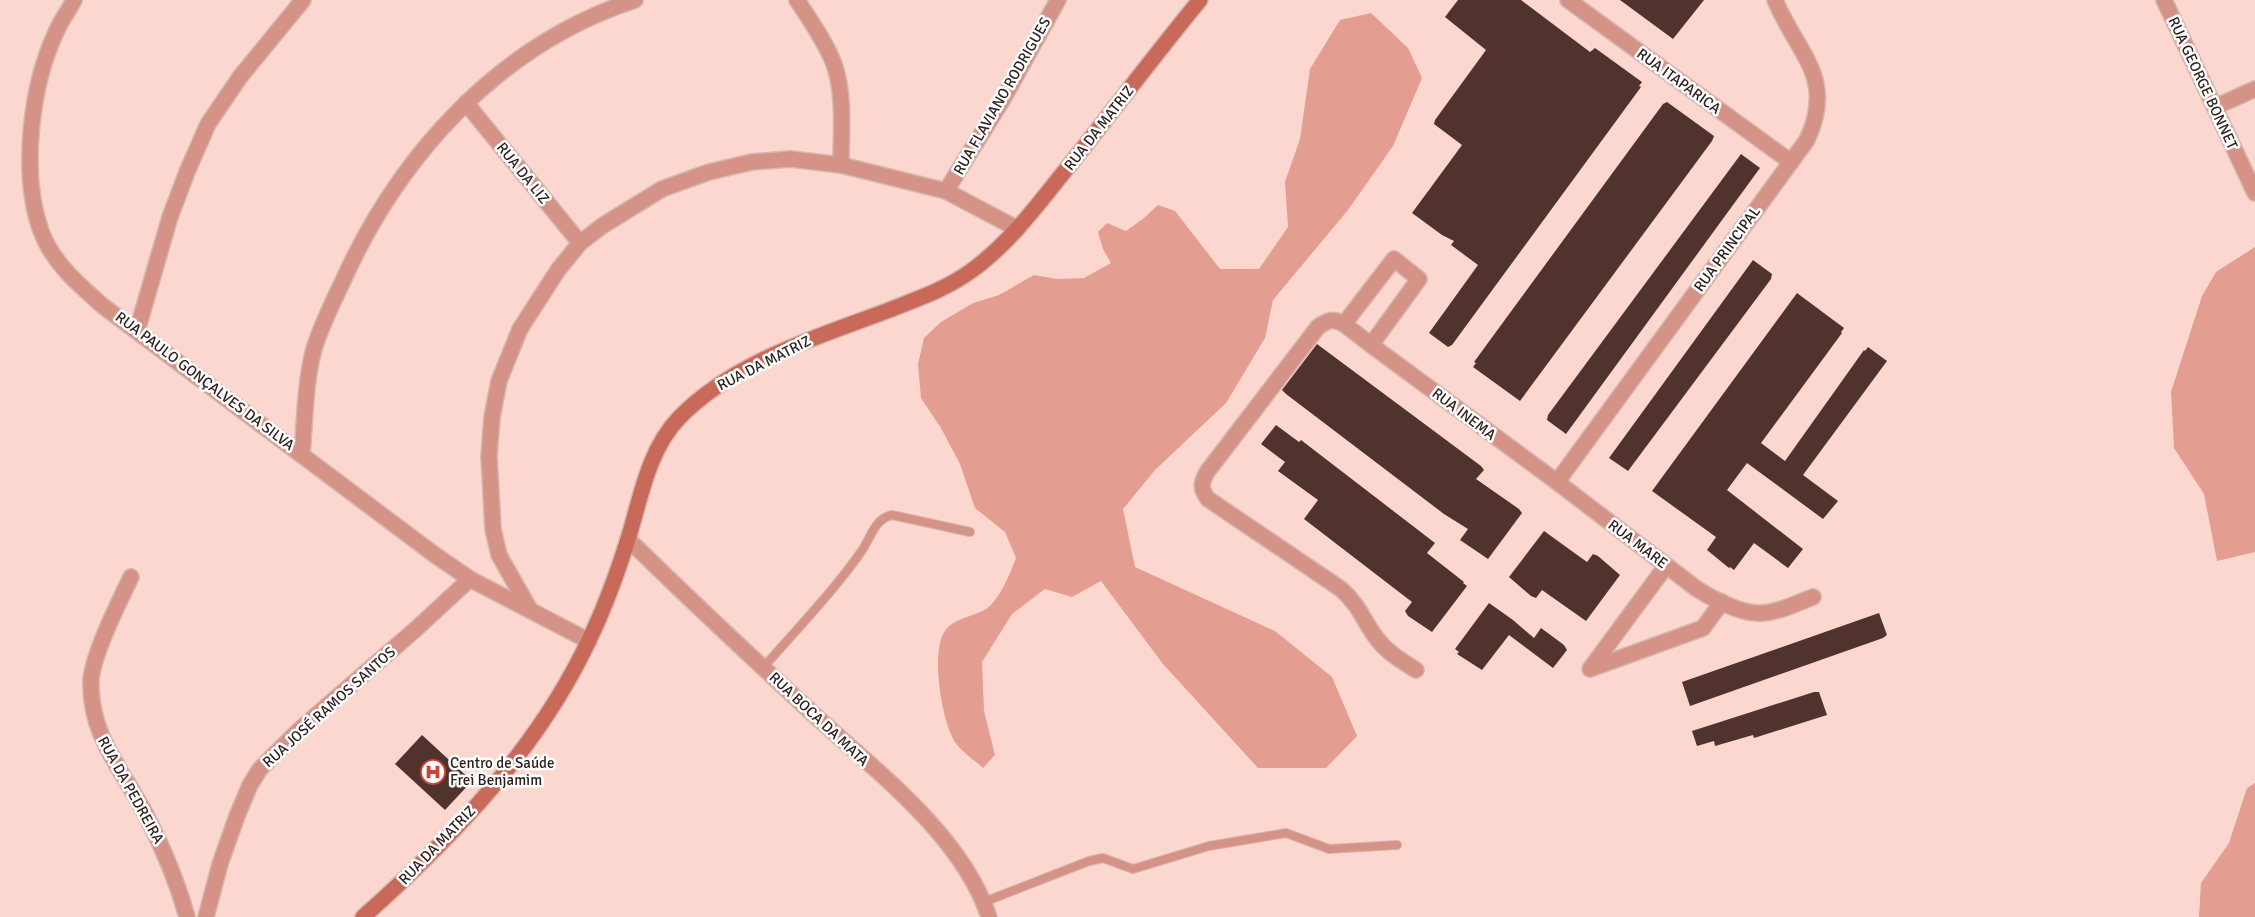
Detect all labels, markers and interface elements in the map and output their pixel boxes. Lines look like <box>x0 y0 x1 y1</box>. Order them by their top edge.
street label: RUA FLAVIANO RODRIGUES <box>950 14 1054 178</box>
street label: RUA GEORGE BONNET <box>2164 14 2242 153</box>
street label: RUA ITAPARICA <box>1633 44 1725 118</box>
street label: RUA DA MATRIZ <box>1060 82 1138 174</box>
street label: RUA DA LIZ <box>493 139 553 207</box>
street label: RUA PRINCIPAL <box>1690 203 1764 295</box>
street label: RUA PAULO GONÇALVES DA SILVA <box>112 308 298 454</box>
street label: RUA DA MATRIZ <box>714 332 814 394</box>
street label: RUA INEMA <box>1428 384 1500 444</box>
street label: RUA MARE <box>1605 516 1671 572</box>
street label: RUA JOSÉ RAMOS SANTOS <box>258 642 399 771</box>
street label: RUA BOCA DA MATA <box>766 668 872 770</box>
street label: RUA DA PEDREIRA <box>94 733 168 847</box>
place label: Centro de Saúde Frei Benjamim <box>450 754 555 789</box>
hospital icon: Centro de Saúde Frei Benjamim <box>420 759 446 785</box>
street label: RUA DA MATRIZ <box>395 802 479 888</box>

